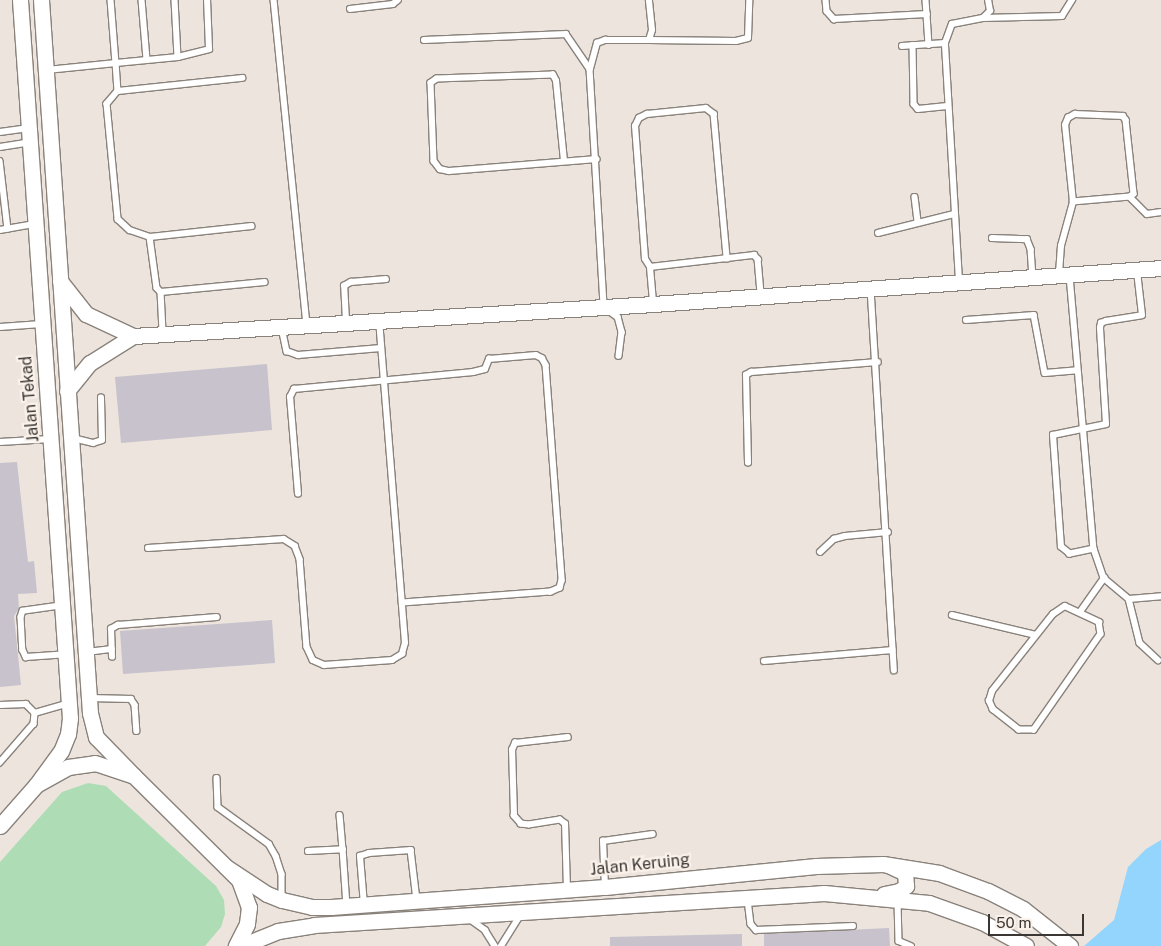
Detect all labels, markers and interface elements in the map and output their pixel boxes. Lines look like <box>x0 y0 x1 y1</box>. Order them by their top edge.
street label: Jalan Tekad <box>17 355 43 443</box>
street label: Jalan Keruing <box>589 850 691 880</box>
scale bar <box>991 904 1087 936</box>
text: 50 m <box>996 914 1031 931</box>

